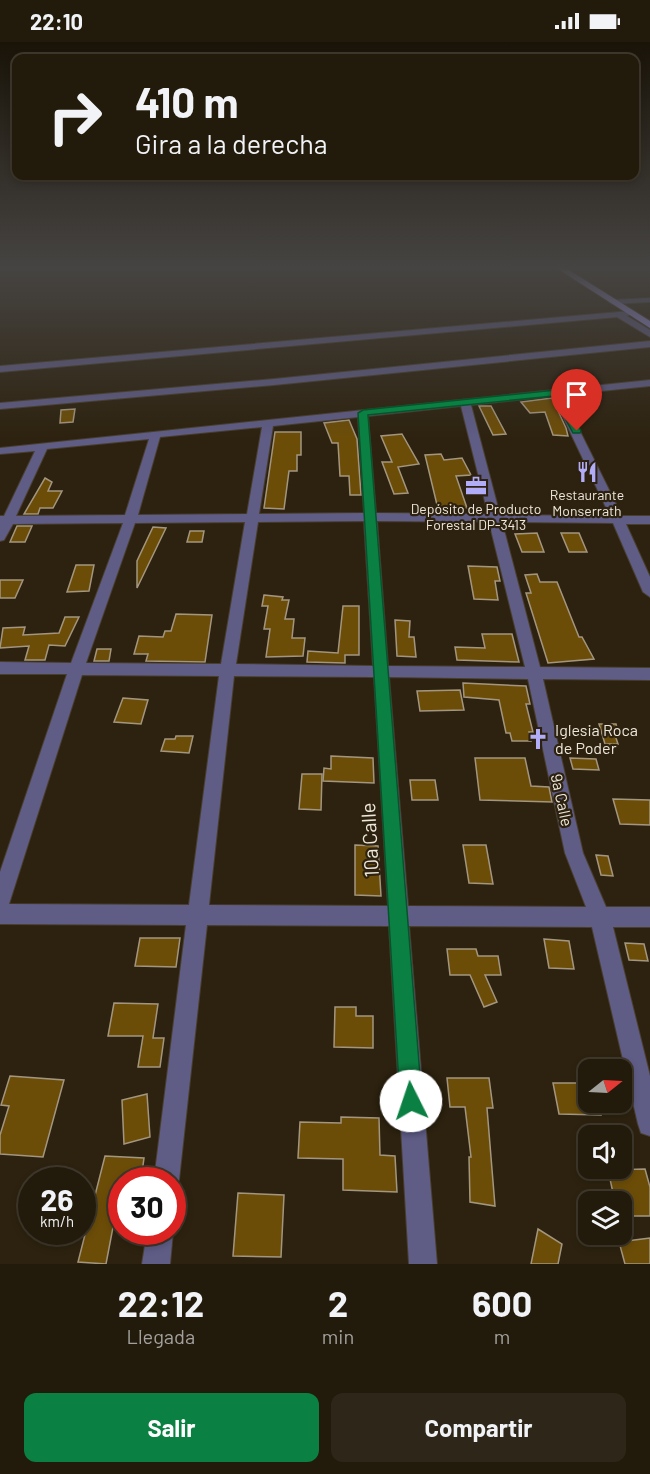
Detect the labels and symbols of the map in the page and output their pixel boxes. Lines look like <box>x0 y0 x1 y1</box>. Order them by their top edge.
pin <box>551 369 602 431</box>
restaurant icon: Restaurante Monserrath <box>575 460 599 484</box>
office icon: Depósito de Producto Forestal DP-3413 <box>464 474 488 498</box>
place label: Restaurante Monserrath <box>550 486 624 519</box>
place label: Depósito de Producto Forestal DP-3413 <box>411 500 541 533</box>
place label: Iglesia Roca de Poder <box>555 720 638 757</box>
church icon: Iglesia Roca de Poder <box>526 727 550 751</box>
street label: 9a Calle <box>548 772 577 828</box>
street label: 10a Calle <box>355 802 383 878</box>
north arrow <box>578 1059 632 1113</box>
position arrow <box>379 1069 443 1133</box>
speed limit sign: 30 <box>108 1167 186 1245</box>

